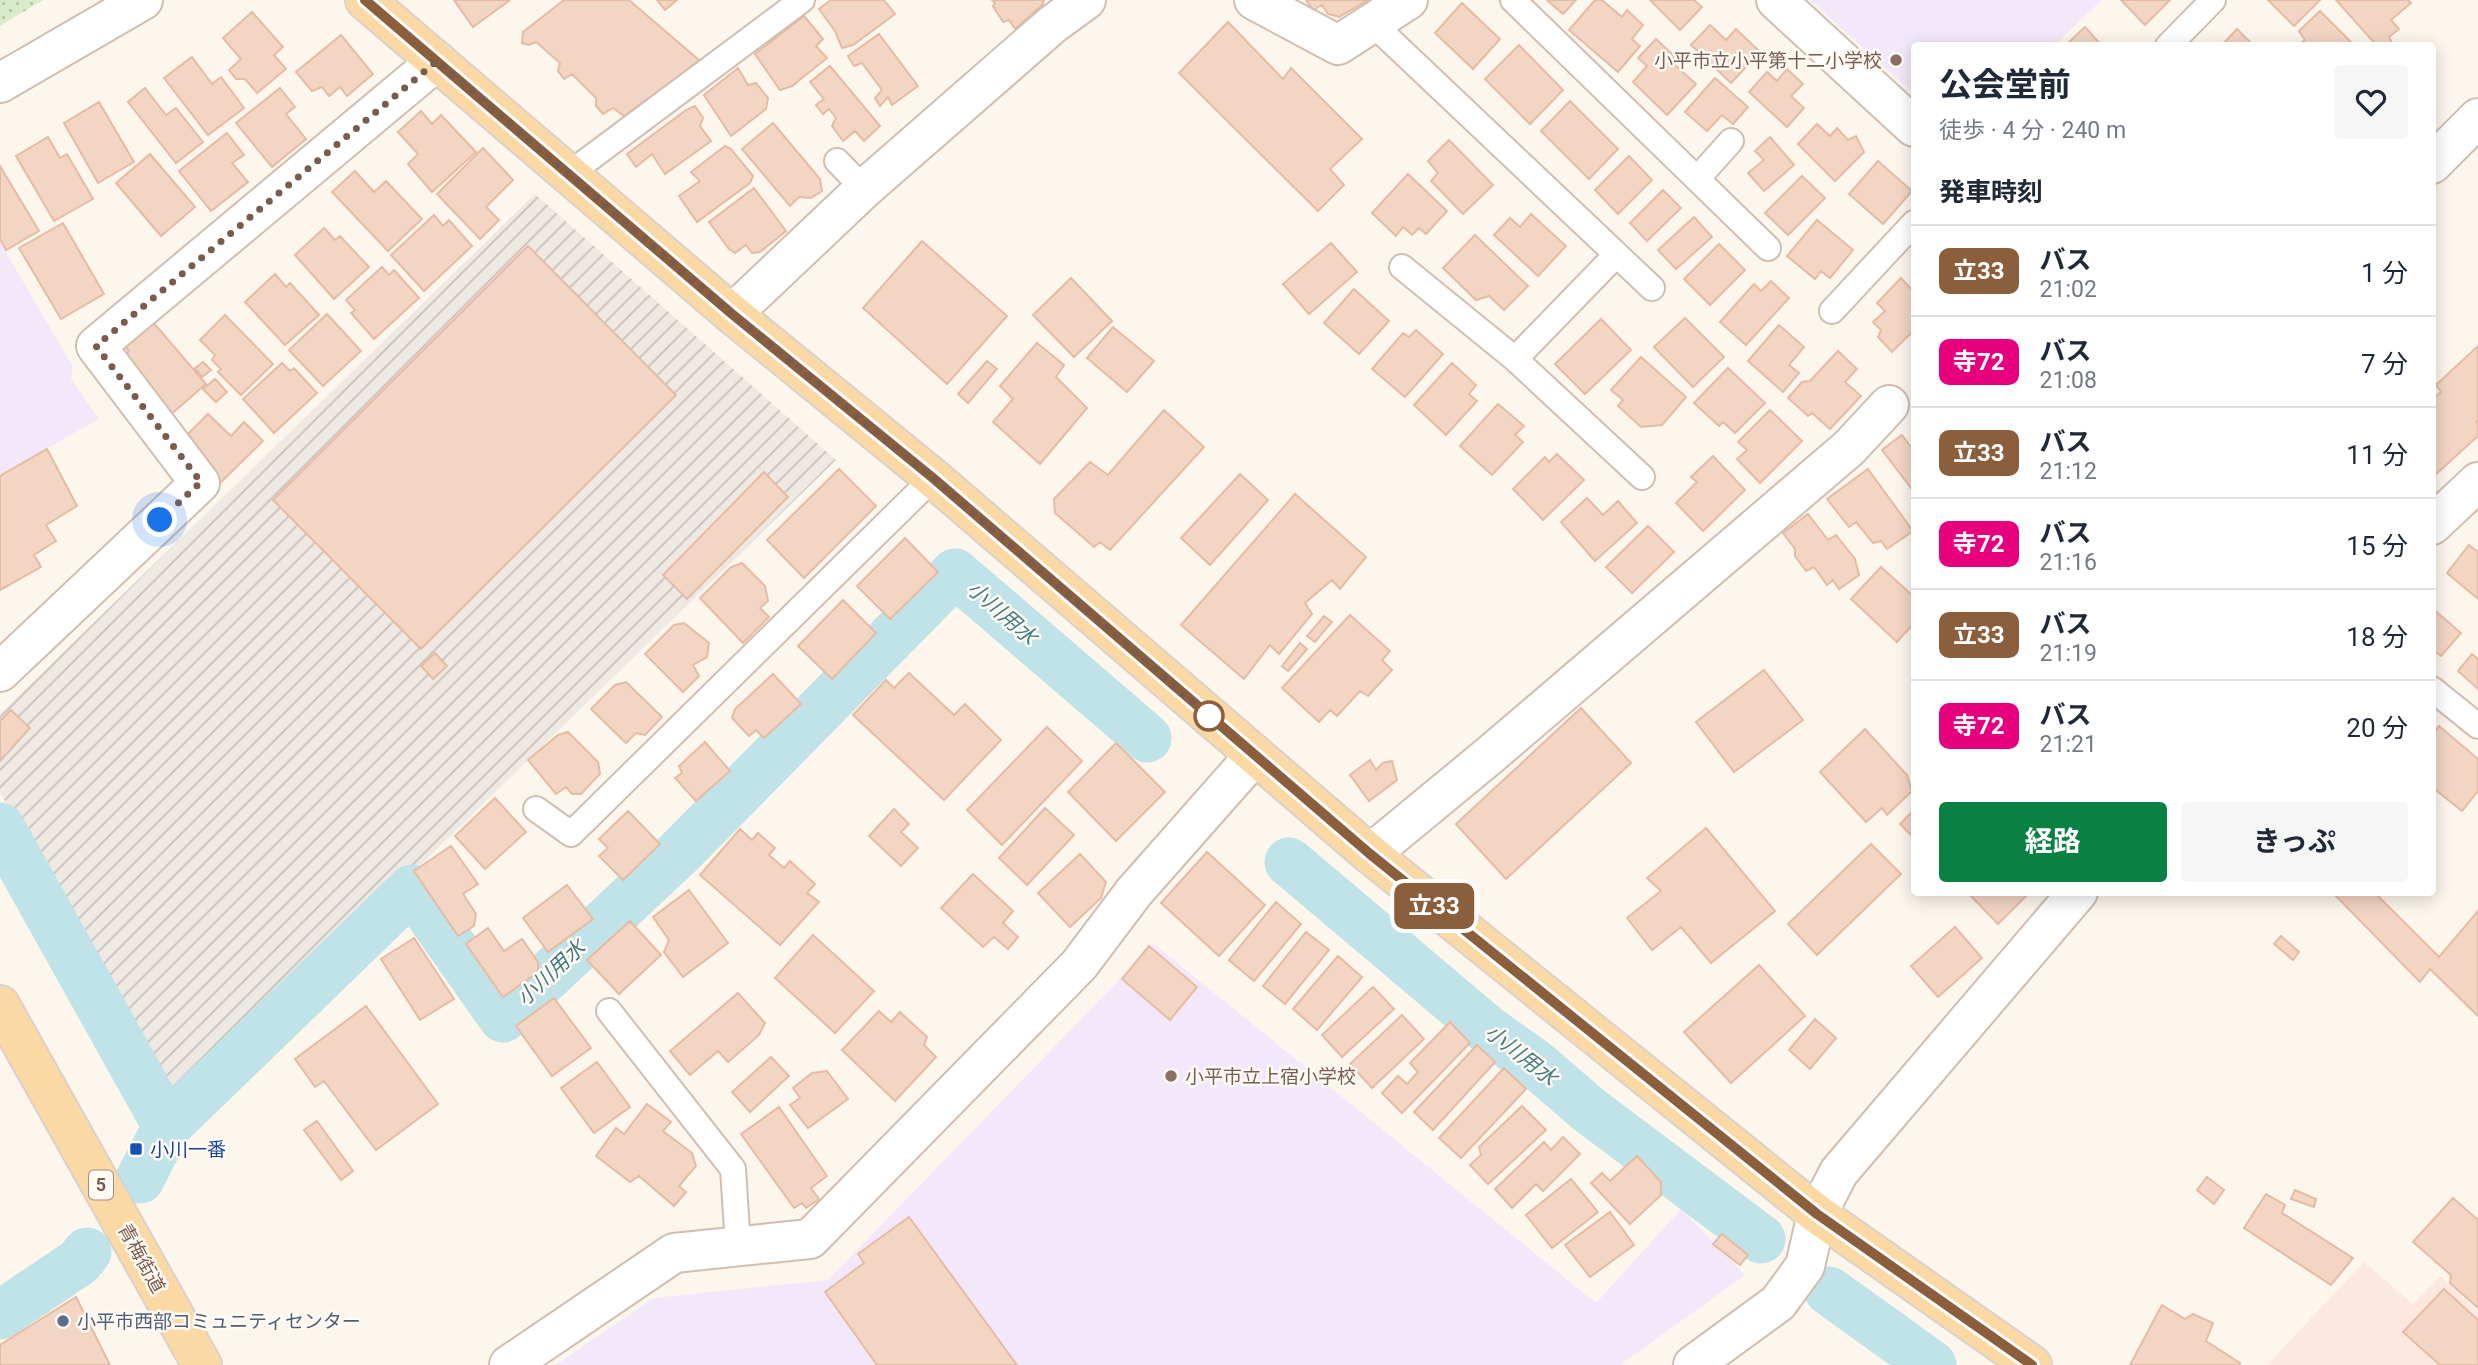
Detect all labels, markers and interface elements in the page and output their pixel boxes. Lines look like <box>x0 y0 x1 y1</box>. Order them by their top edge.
place label: 小平市立小平第十二小学校 <box>1654 49 1882 72</box>
marker: 小平市立小平第十二小学校 <box>1888 52 1904 68</box>
text: 公会堂前 <box>1939 65 2071 104</box>
button: heart <box>2334 65 2408 139</box>
text: 徒歩 · 4 分 · 240 m <box>1939 117 2126 144</box>
text: 発車時刻 <box>1939 177 2043 207</box>
text: バス <box>2040 245 2092 275</box>
text: 立33 <box>1953 257 2005 285</box>
text: 1 分 <box>2361 258 2408 288</box>
text: 21:02 <box>2040 276 2097 303</box>
text: バス <box>2040 336 2092 366</box>
text: 寺72 <box>1953 348 2005 376</box>
text: 7 分 <box>2361 349 2408 379</box>
text: 21:08 <box>2040 367 2097 394</box>
text: バス <box>2040 427 2092 457</box>
text: 立33 <box>1953 439 2005 467</box>
text: 11 分 <box>2346 440 2408 470</box>
text: 21:12 <box>2040 458 2097 485</box>
your location <box>142 502 177 537</box>
text: バス <box>2040 518 2092 548</box>
text: 寺72 <box>1953 530 2005 558</box>
text: 15 分 <box>2346 531 2408 561</box>
text: 21:16 <box>2040 549 2097 576</box>
water label: 小川用水 <box>962 576 1043 651</box>
text: バス <box>2040 609 2092 639</box>
text: 立33 <box>1953 621 2005 649</box>
text: 18 分 <box>2346 622 2408 652</box>
text: 21:19 <box>2040 640 2097 667</box>
text: バス <box>2040 700 2092 730</box>
unlabelled marker <box>1194 701 1224 731</box>
text: 寺72 <box>1953 712 2005 740</box>
text: 20 分 <box>2346 713 2408 743</box>
text: 21:21 <box>2040 731 2097 758</box>
button: 経路 <box>1939 802 2167 882</box>
button: きっぷ <box>2181 802 2408 882</box>
line badge: 立33 <box>1394 883 1474 929</box>
text: 立33 <box>1408 892 1460 920</box>
water label: 小川用水 <box>512 934 591 1010</box>
water label: 小川用水 <box>1481 1020 1563 1092</box>
place label: 小平市立上宿小学校 <box>1185 1065 1356 1088</box>
marker: 小平市立上宿小学校 <box>1163 1068 1179 1084</box>
place label: 小川一番 <box>150 1138 226 1161</box>
marker: 小川一番 <box>128 1141 144 1157</box>
road number: 5 <box>89 1170 113 1200</box>
street label: 青梅街道 <box>113 1219 170 1297</box>
place label: 小平市西部コミュニティセンター <box>77 1310 361 1333</box>
marker: 小平市西部コミュニティセンター <box>55 1313 71 1329</box>

